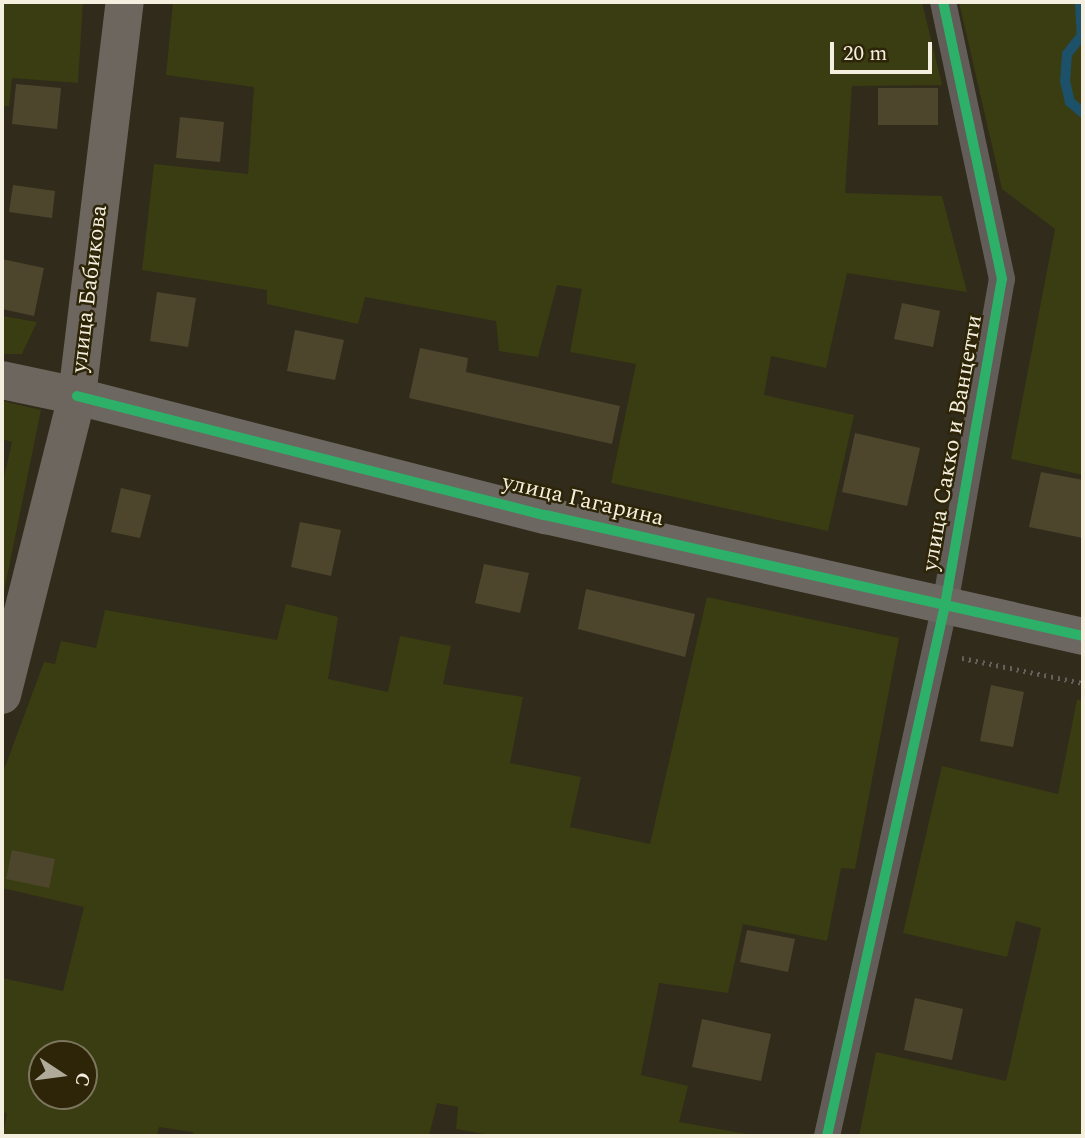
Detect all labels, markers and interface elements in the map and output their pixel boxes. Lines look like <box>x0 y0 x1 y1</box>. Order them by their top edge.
scale bar <box>833 28 934 72</box>
text: 20 m <box>843 38 887 70</box>
street label: улица Бабикова <box>66 203 114 375</box>
street label: улица Сакко и Ванцетти <box>917 313 989 573</box>
street label: улица Гагарина <box>500 469 666 533</box>
north arrow <box>28 1040 98 1110</box>
text: С <box>66 1070 98 1089</box>

